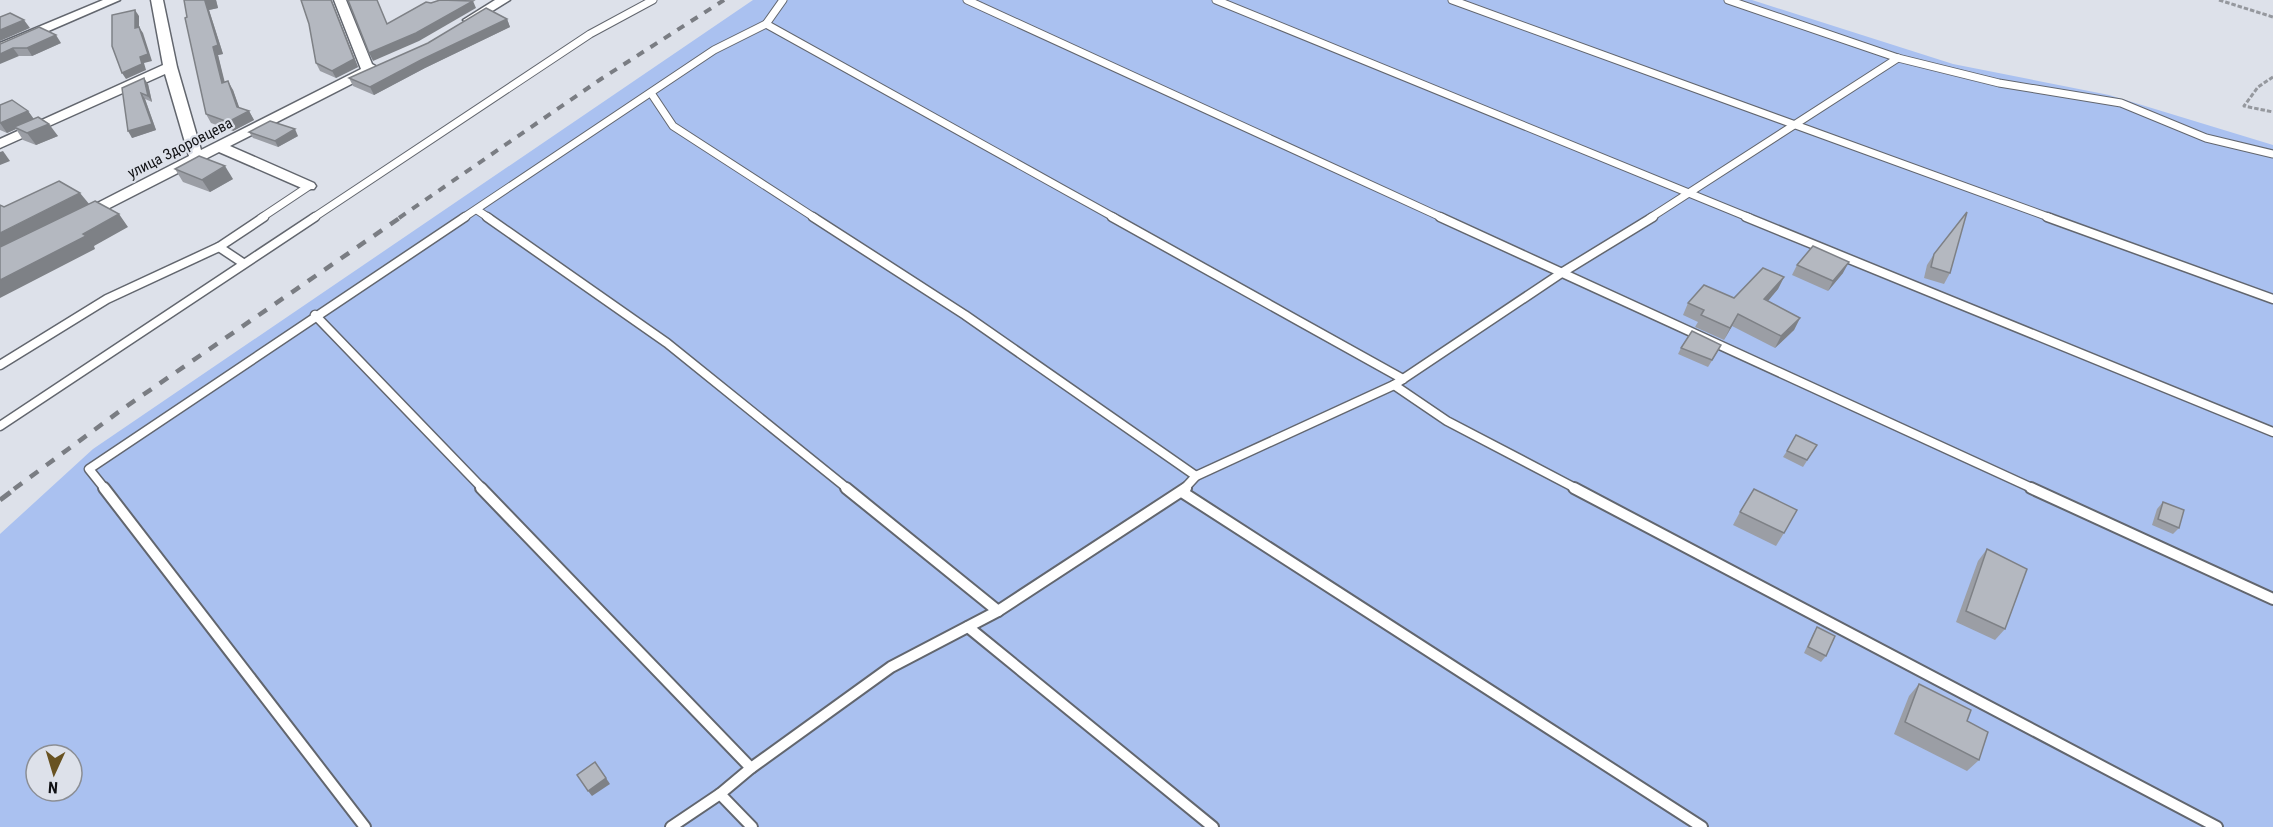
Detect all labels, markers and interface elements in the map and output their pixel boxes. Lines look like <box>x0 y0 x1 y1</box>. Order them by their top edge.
street label: улица Здоровцева <box>125 114 235 182</box>
north arrow <box>24 743 84 803</box>
text: N <box>47 778 59 797</box>

